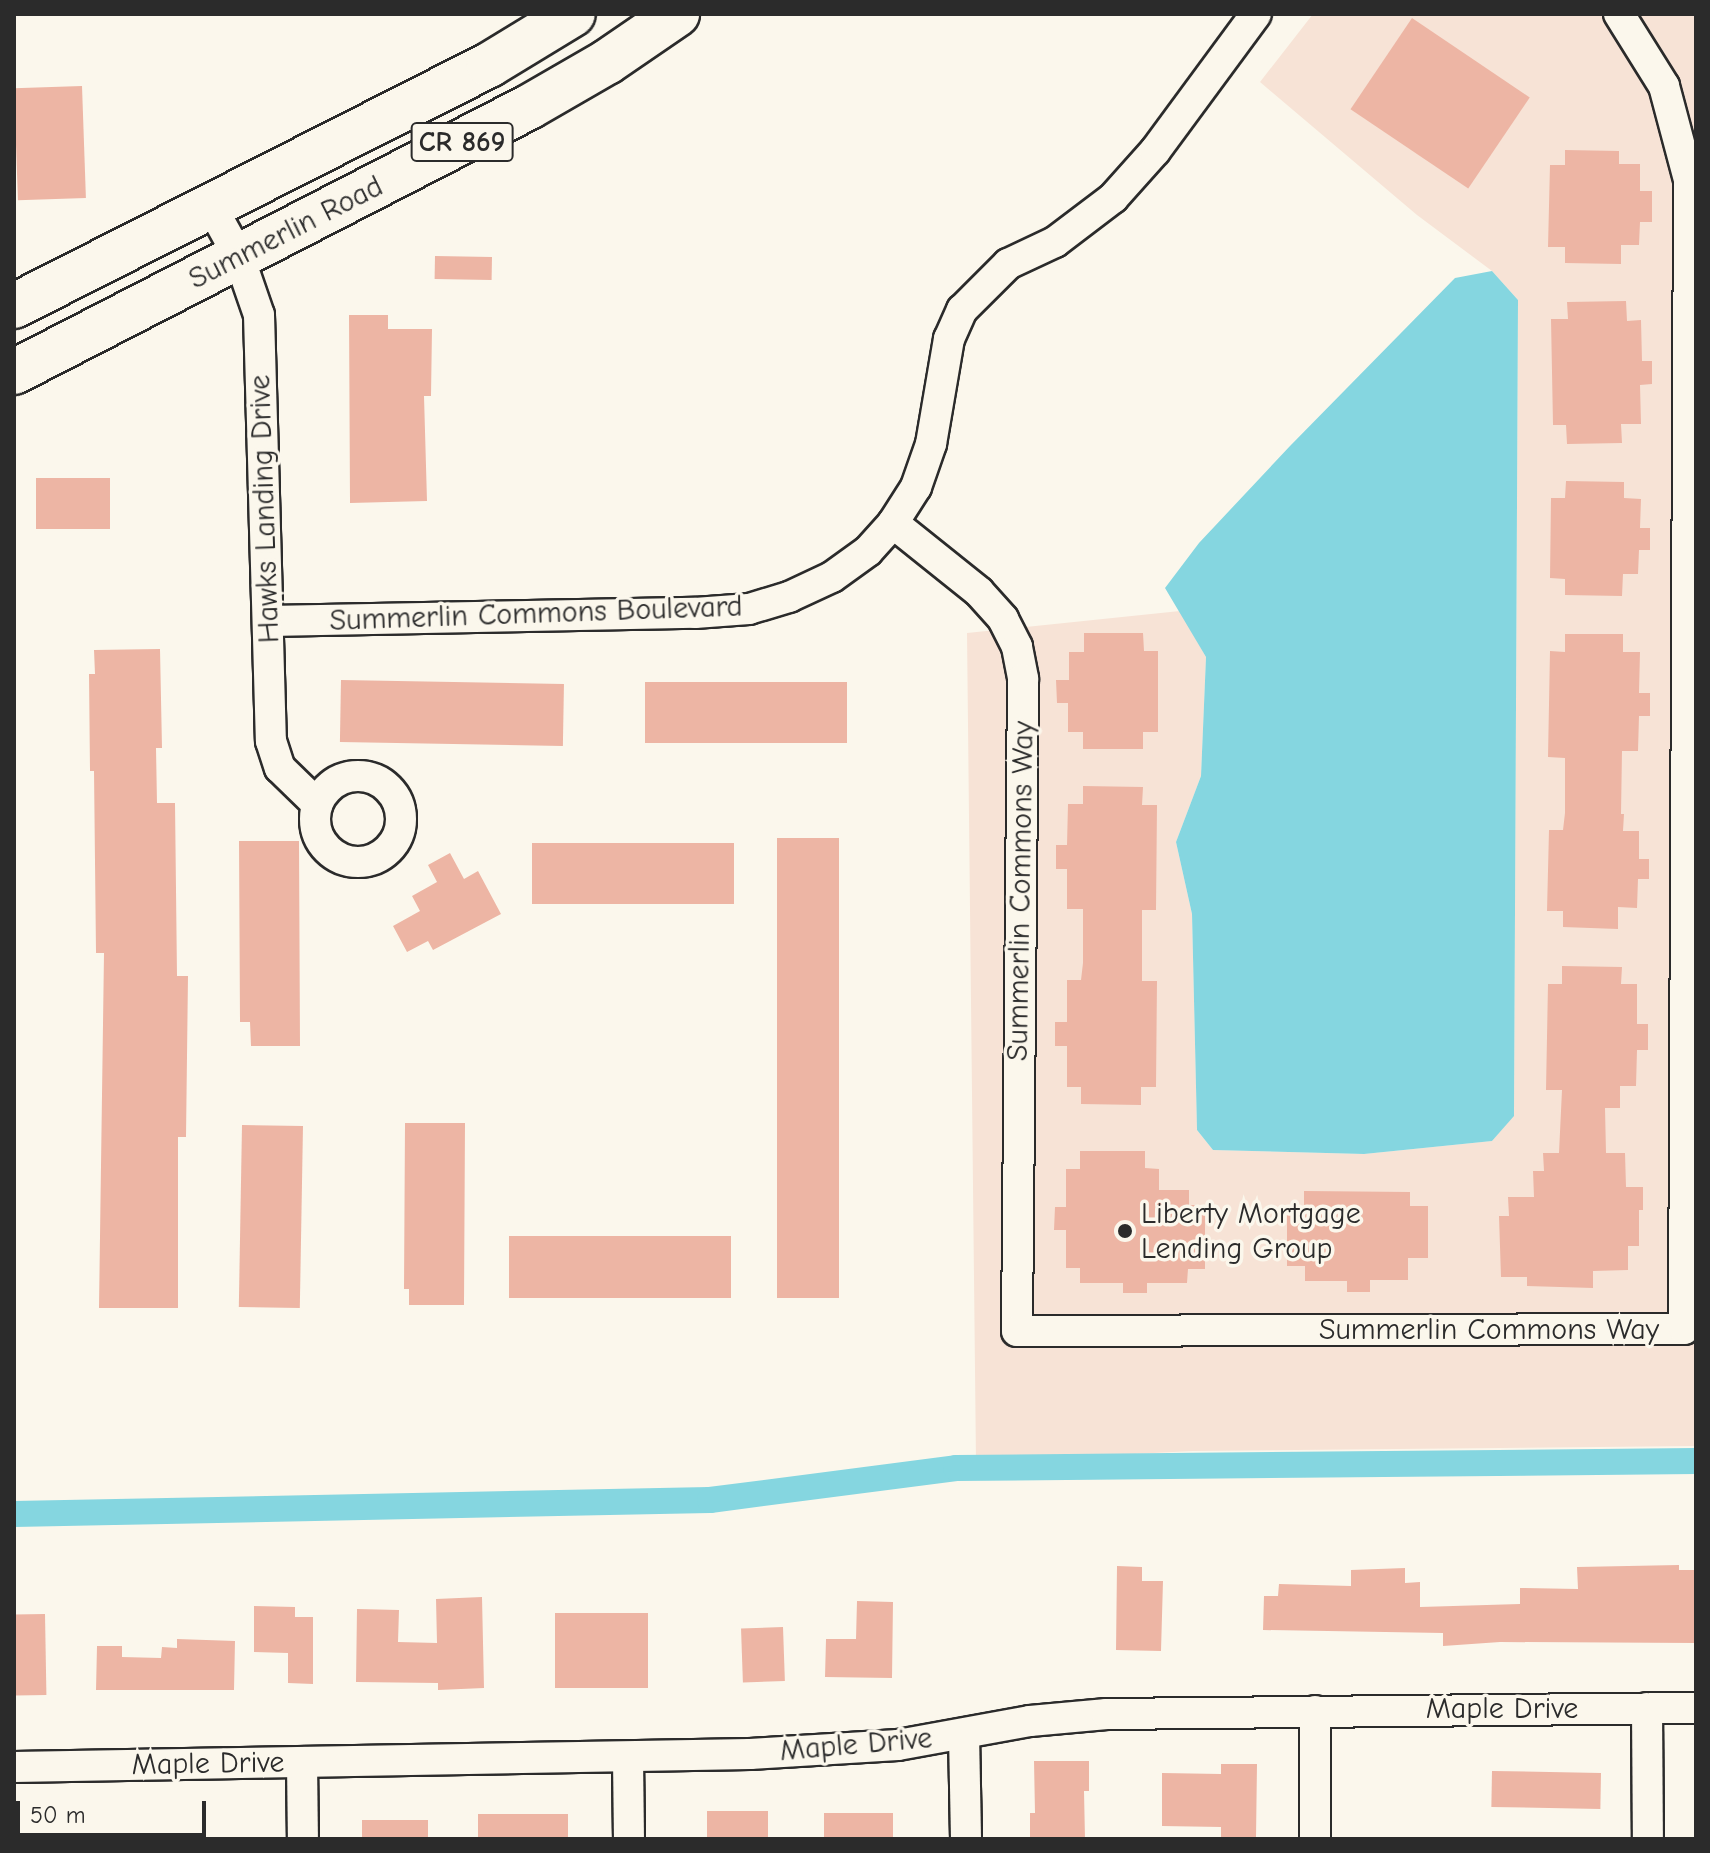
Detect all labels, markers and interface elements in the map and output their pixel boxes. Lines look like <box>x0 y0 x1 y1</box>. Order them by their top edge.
road number: CR 869 <box>410 118 514 166</box>
street label: Summerlin Road <box>183 169 389 297</box>
street label: Hawks Landing Drive <box>242 374 288 644</box>
street label: Summerlin Commons Boulevard <box>329 589 743 639</box>
street label: Summerlin Commons Way <box>1000 721 1042 1061</box>
place label: Liberty Mortgage Lending Group <box>1141 1196 1361 1266</box>
marker: Liberty Mortgage Lending Group <box>1116 1222 1134 1240</box>
street label: Summerlin Commons Way <box>1319 1312 1659 1348</box>
street label: Maple Drive <box>1426 1691 1578 1727</box>
street label: Maple Drive <box>778 1720 934 1770</box>
street label: Maple Drive <box>131 1745 285 1783</box>
scale bar <box>20 1785 210 1835</box>
text: 50 m <box>30 1801 86 1829</box>

